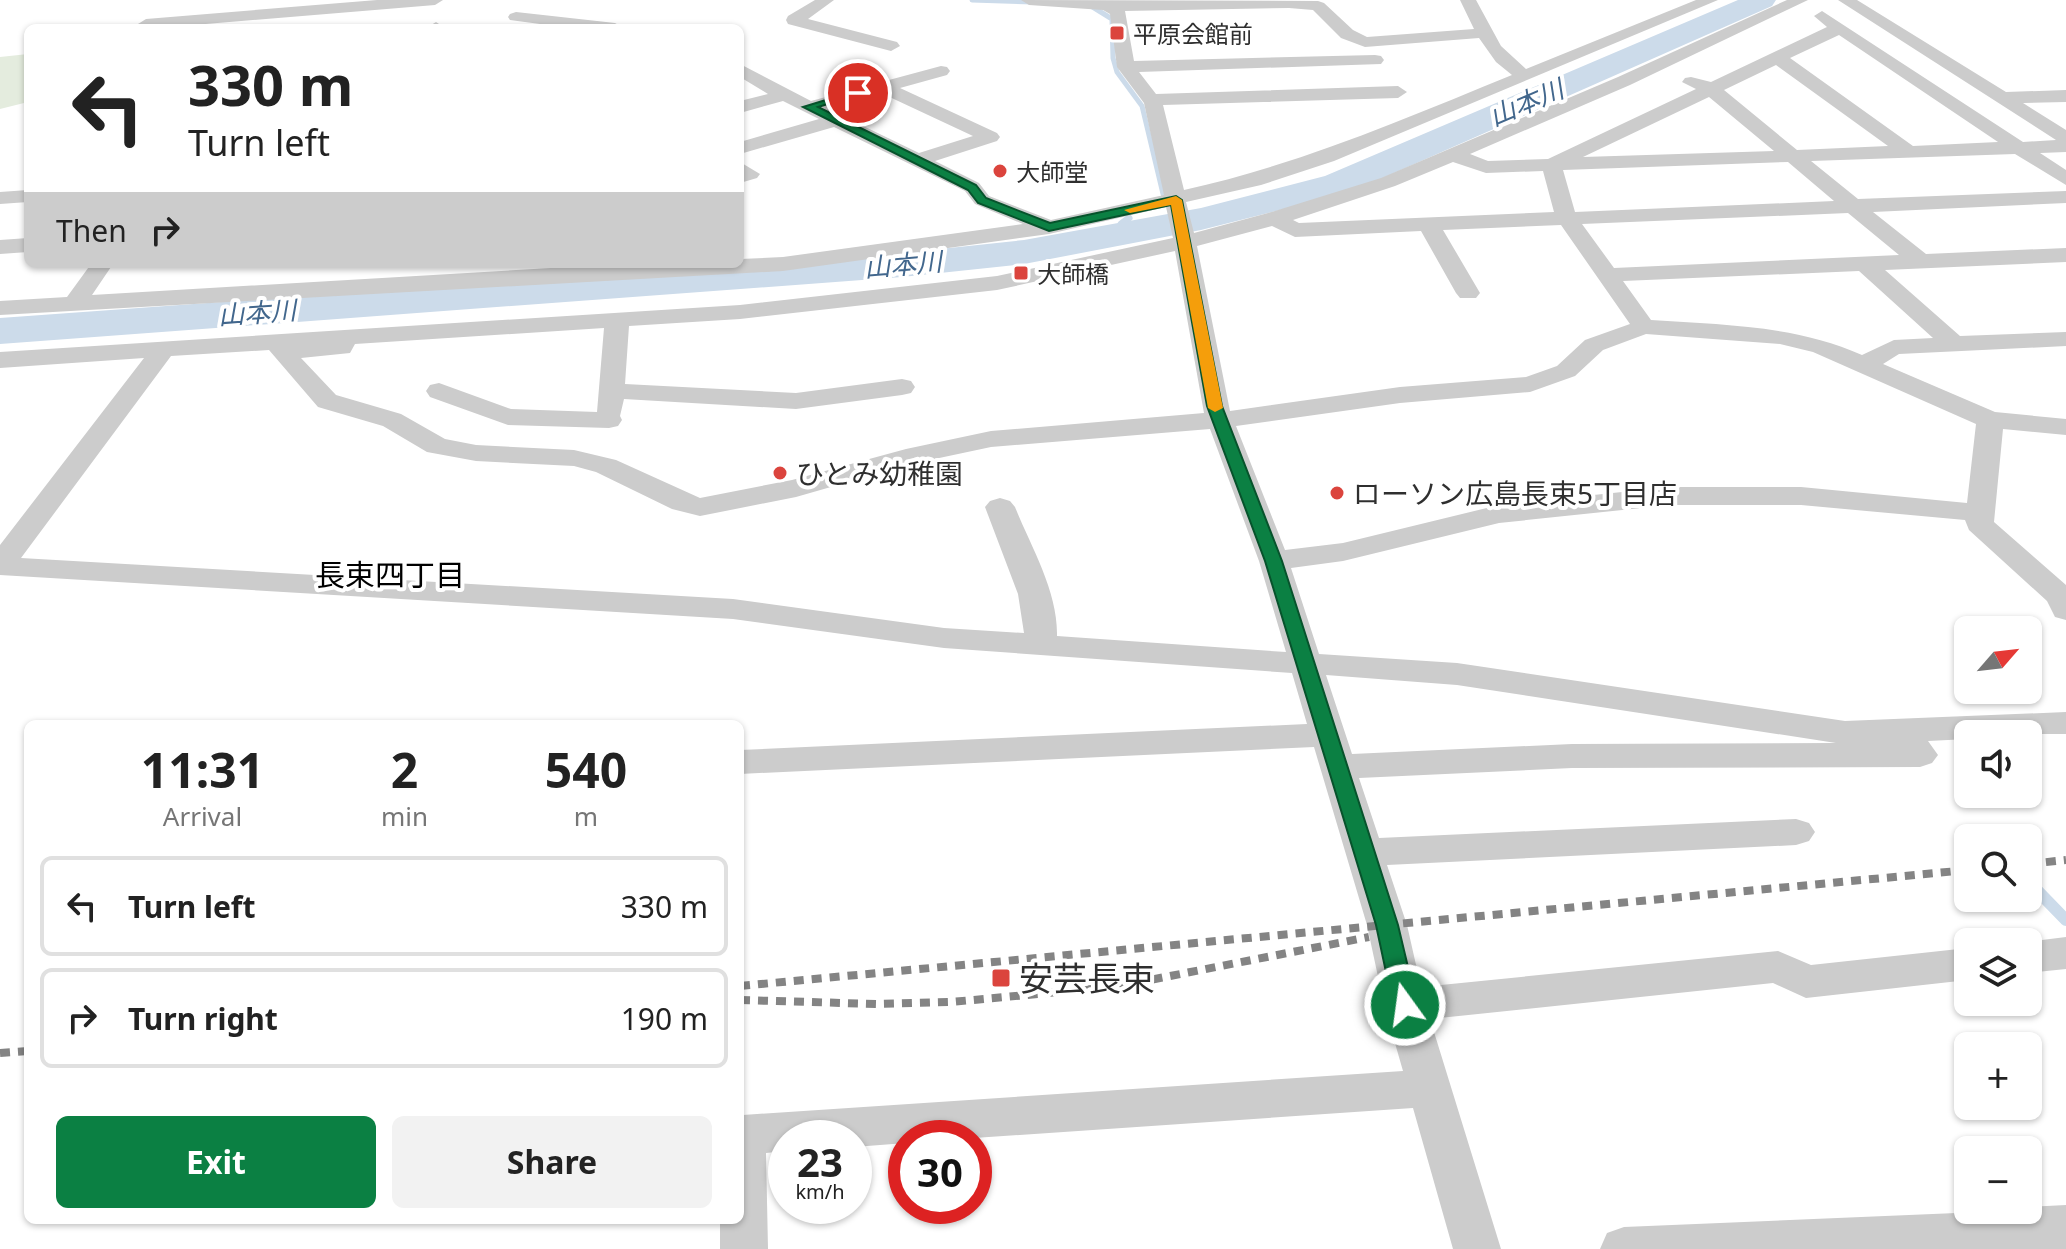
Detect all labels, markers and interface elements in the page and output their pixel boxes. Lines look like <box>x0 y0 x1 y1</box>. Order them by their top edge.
place label: 平原会館前 <box>1133 17 1253 50</box>
marker: 平原会館前 <box>1108 24 1126 42</box>
text: 330 m <box>188 46 353 122</box>
icon: left <box>56 56 160 160</box>
pin <box>824 59 892 127</box>
water label: 山本川 <box>1483 69 1572 134</box>
icon: arrive <box>836 71 880 115</box>
text: Turn left <box>188 118 330 167</box>
place label: 大師堂 <box>1016 155 1088 188</box>
marker: 大師堂 <box>991 162 1009 180</box>
icon: right <box>143 208 187 252</box>
text: Then <box>56 210 127 251</box>
water label: 山本川 <box>863 242 946 285</box>
place label: 大師橋 <box>1037 257 1109 290</box>
marker: 大師橋 <box>1012 264 1030 282</box>
water label: 山本川 <box>217 291 300 333</box>
place label: ひとみ幼稚園 <box>796 454 963 492</box>
marker: ひとみ幼稚園 <box>771 464 789 482</box>
place label: ローソン広島長束5丁目店 <box>1353 474 1677 512</box>
marker: ローソン広島長束5丁目店 <box>1328 484 1346 502</box>
district label: 長束四丁目 <box>315 554 465 595</box>
north arrow <box>1954 616 2042 704</box>
map controls <box>1954 616 2042 1224</box>
button: sound <box>1954 720 2042 808</box>
text: 11:31 <box>141 737 264 802</box>
text: 2 <box>391 737 418 802</box>
text: 540 <box>545 737 627 802</box>
text: Arrival <box>163 798 242 834</box>
text: min <box>381 798 428 834</box>
text: m <box>574 798 598 834</box>
button: search <box>1954 824 2042 912</box>
icon: left <box>60 884 104 928</box>
text: Turn left <box>128 886 256 927</box>
text: 330 m <box>621 886 708 927</box>
button: layers <box>1954 928 2042 1016</box>
place label: 安芸長束 <box>1019 955 1155 1001</box>
position arrow <box>1363 963 1447 1047</box>
marker: 安芸長束 <box>990 967 1012 989</box>
icon: right <box>60 996 104 1040</box>
text: Turn right <box>128 998 278 1039</box>
text: 190 m <box>621 998 708 1039</box>
button: + <box>1954 1032 2042 1120</box>
button: Exit <box>56 1116 376 1208</box>
button: Share <box>392 1116 712 1208</box>
speed limit sign: 30 <box>888 1120 992 1224</box>
text: 23 <box>797 1134 843 1189</box>
button: − <box>1954 1136 2042 1224</box>
text: km/h <box>795 1178 845 1205</box>

